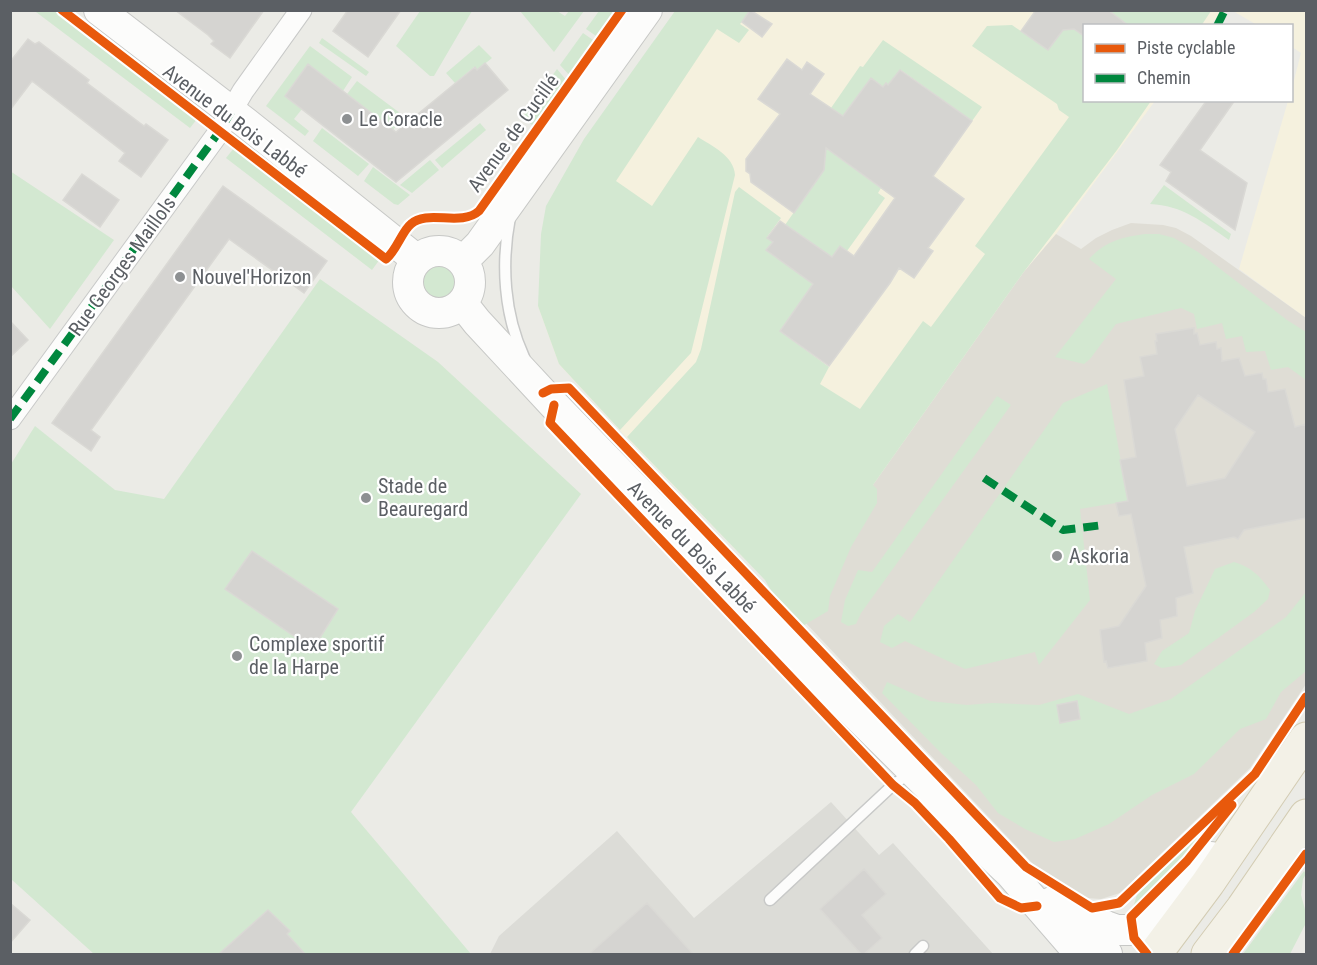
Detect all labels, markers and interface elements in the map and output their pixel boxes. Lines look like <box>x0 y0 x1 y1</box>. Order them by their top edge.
legend <box>1083 24 1293 102</box>
text: Piste cyclable <box>1137 37 1235 58</box>
street label: Avenue du Bois Labbé <box>158 59 312 183</box>
text: Chemin <box>1137 67 1191 88</box>
street label: Avenue de Cucillé <box>462 70 564 196</box>
place label: Le Coracle <box>359 107 442 131</box>
marker: Le Coracle <box>340 112 354 126</box>
street label: Rue Georges Maillols <box>63 192 181 340</box>
place label: Nouvel'Horizon <box>192 265 311 289</box>
marker: Nouvel'Horizon <box>173 270 187 284</box>
place label: Stade de Beauregard <box>378 474 468 521</box>
street label: Avenue du Bois Labbé <box>623 476 761 618</box>
marker: Stade de Beauregard <box>359 491 373 505</box>
place label: Askoria <box>1069 544 1129 568</box>
marker: Askoria <box>1050 549 1064 563</box>
place label: Complexe sportif de la Harpe <box>249 632 385 679</box>
marker: Complexe sportif de la Harpe <box>230 649 244 663</box>

